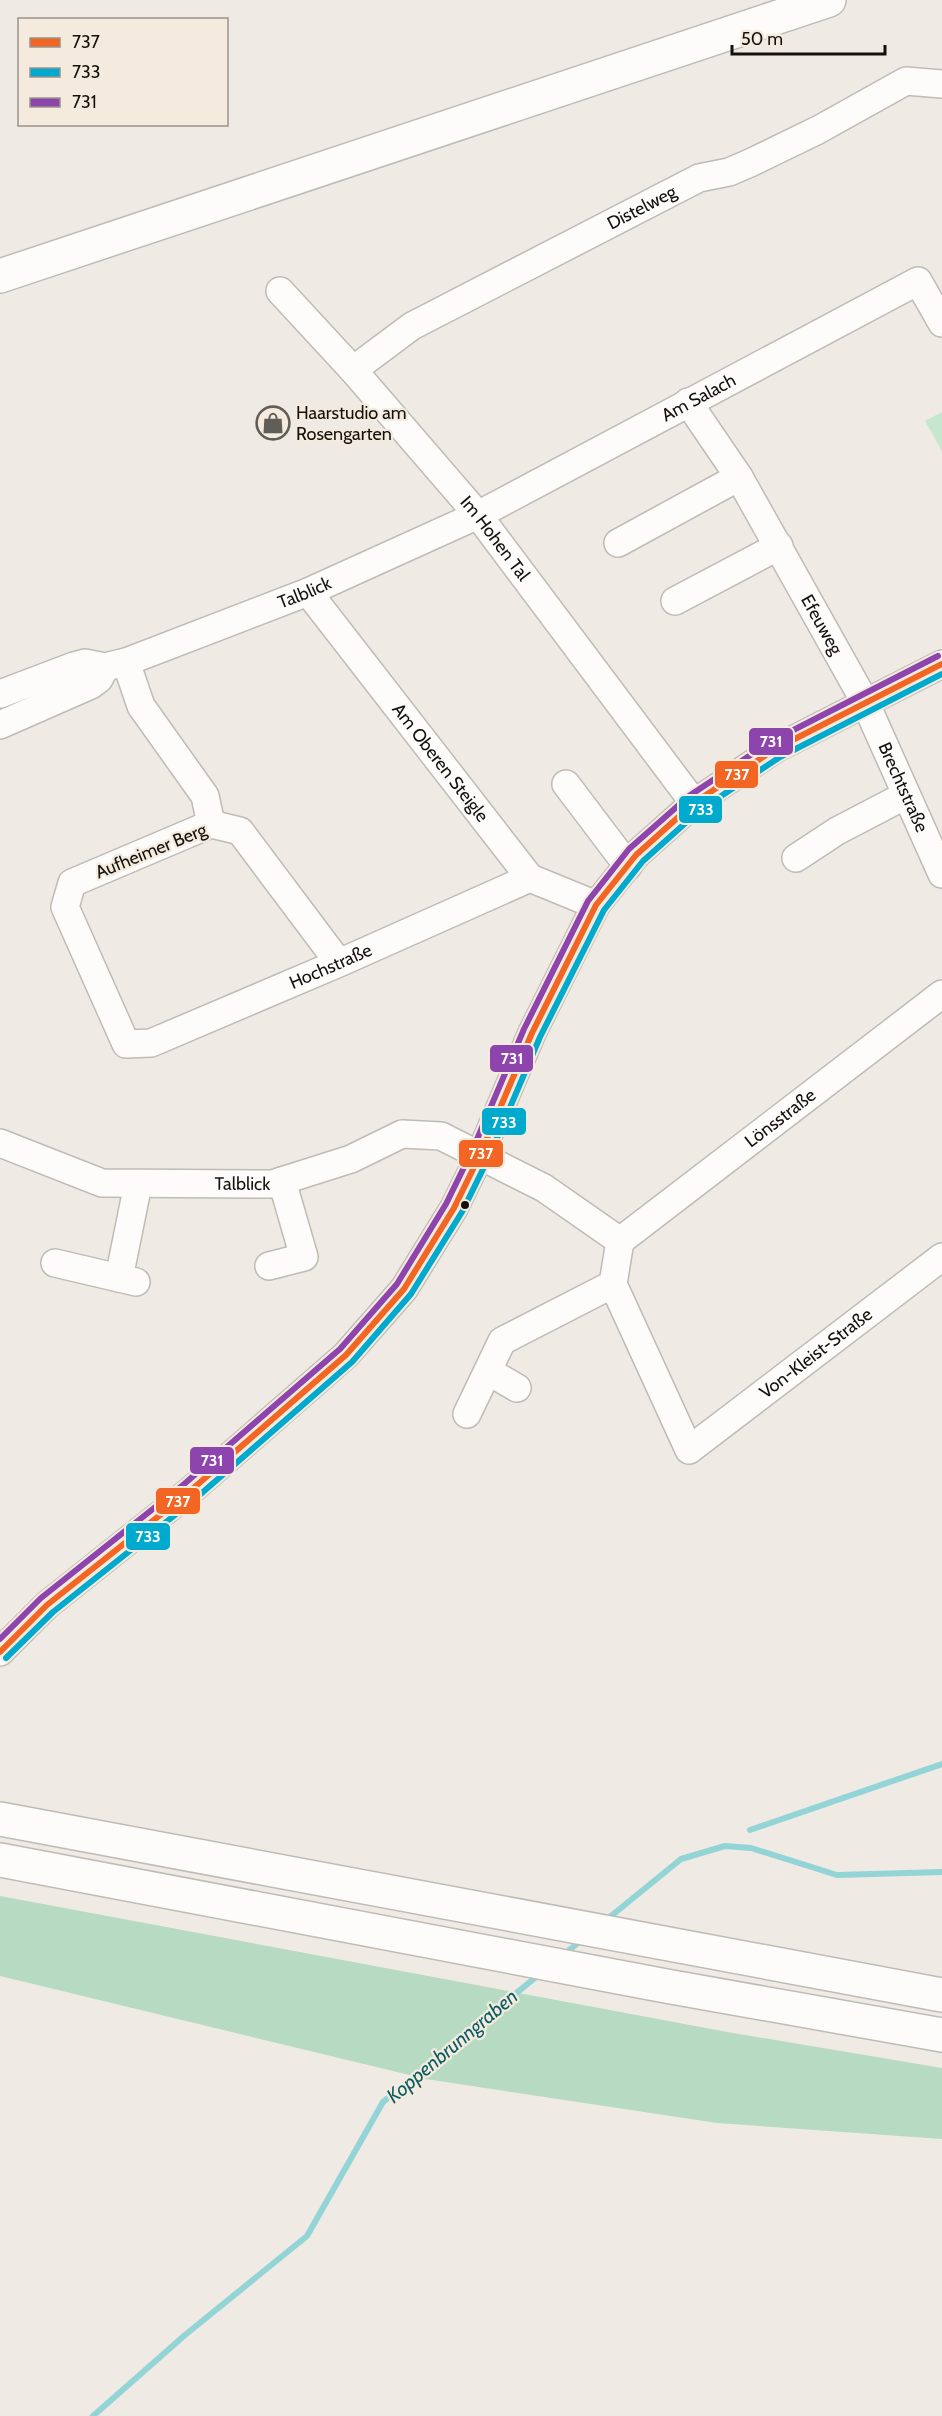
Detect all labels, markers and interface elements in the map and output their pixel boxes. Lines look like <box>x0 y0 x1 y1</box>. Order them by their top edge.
legend <box>18 18 228 126</box>
scale bar <box>732 18 885 56</box>
text: 50 m <box>741 28 783 50</box>
text: 737 <box>72 31 100 53</box>
text: 733 <box>72 61 101 83</box>
text: 731 <box>72 91 97 113</box>
street label: Distelweg <box>603 180 681 234</box>
street label: Am Salach <box>658 369 740 426</box>
place label: Haarstudio am Rosengarten <box>296 402 407 445</box>
shop icon: Haarstudio am Rosengarten <box>255 405 291 441</box>
street label: Im Hohen Tal <box>456 491 535 586</box>
street label: Talblick <box>275 572 336 614</box>
street label: Efeuweg <box>796 591 848 659</box>
street label: Am Oberen Steigle <box>387 699 493 826</box>
line badge: 731 <box>748 727 794 756</box>
text: 731 <box>760 732 782 751</box>
street label: Brechtstraße <box>873 739 933 836</box>
line badge: 737 <box>714 760 759 789</box>
text: 737 <box>725 765 750 784</box>
line badge: 733 <box>678 795 723 824</box>
text: 733 <box>688 800 714 819</box>
street label: Aufheimer Berg <box>92 818 211 883</box>
street label: Hochstraße <box>286 939 375 994</box>
line badge: 731 <box>489 1044 534 1073</box>
text: 731 <box>501 1049 523 1068</box>
street label: Lönsstraße <box>740 1084 820 1152</box>
line badge: 733 <box>481 1107 527 1136</box>
text: 733 <box>491 1113 517 1132</box>
line badge: 737 <box>458 1139 504 1168</box>
text: 737 <box>469 1144 494 1163</box>
street label: Talblick <box>215 1173 271 1195</box>
unlabelled marker <box>459 1199 471 1211</box>
street label: Von-Kleist-Straße <box>755 1303 877 1403</box>
line badge: 731 <box>189 1446 235 1475</box>
text: 731 <box>201 1451 223 1470</box>
line badge: 737 <box>155 1487 201 1515</box>
text: 737 <box>166 1492 191 1511</box>
line badge: 733 <box>125 1522 171 1551</box>
text: 733 <box>135 1527 161 1546</box>
water label: Koppenbrunngraben <box>382 1984 522 2108</box>

